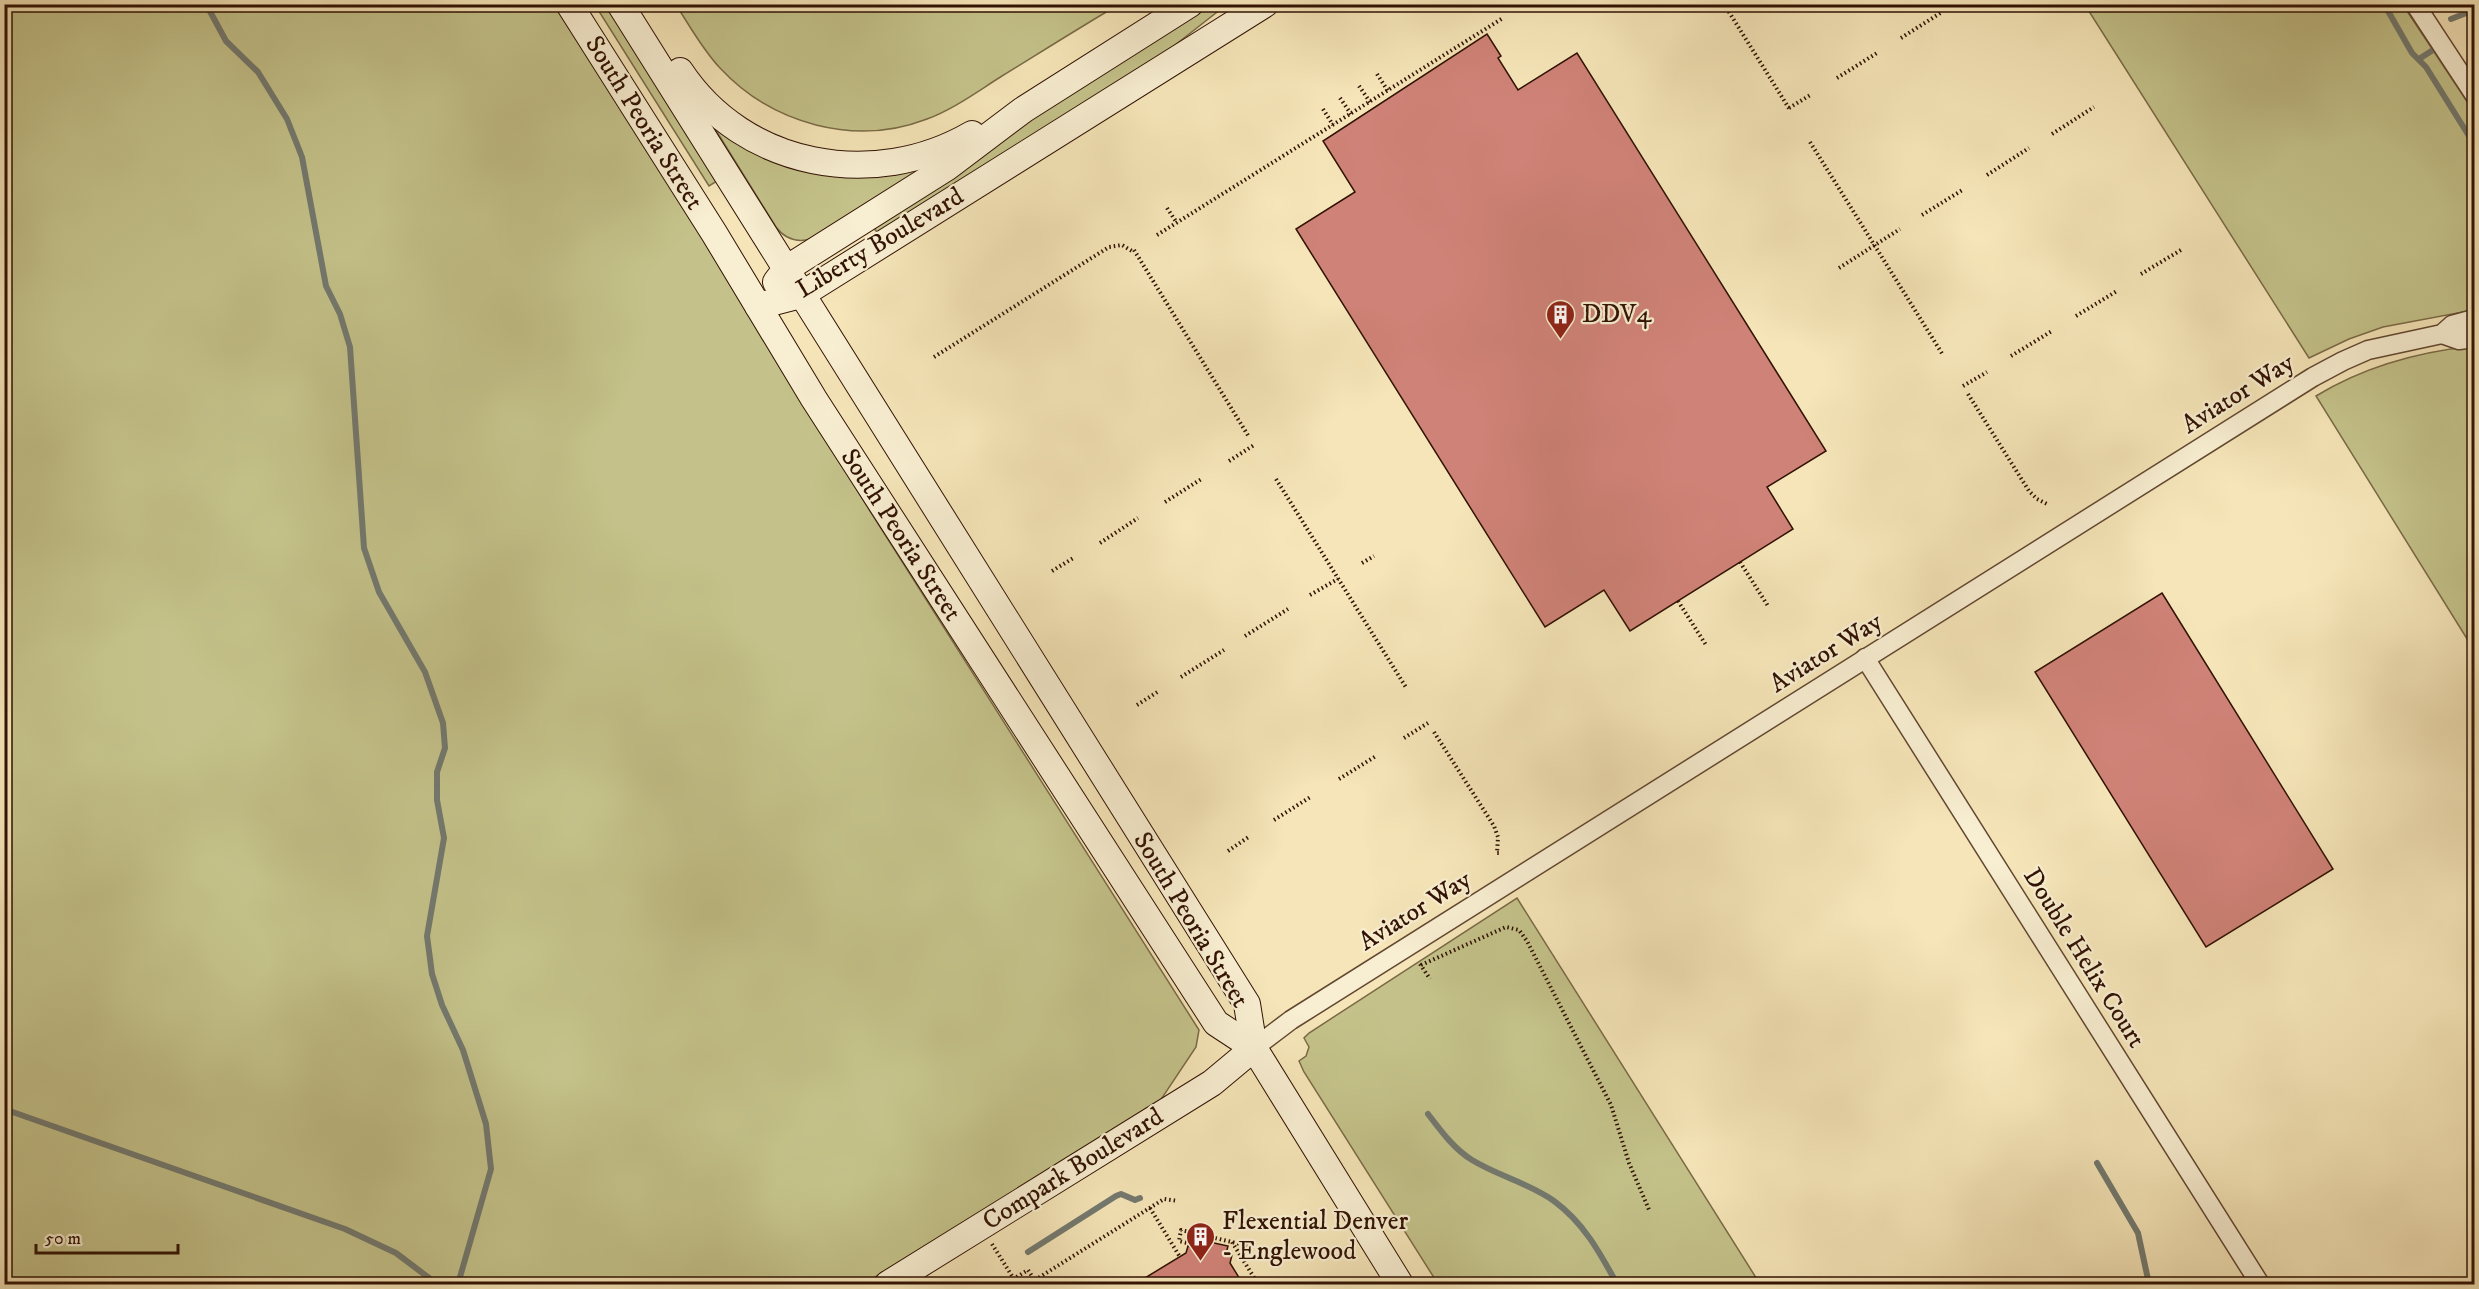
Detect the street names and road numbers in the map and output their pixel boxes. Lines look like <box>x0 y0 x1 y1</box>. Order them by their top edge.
street label: South Peoria Street <box>577 30 711 216</box>
street label: Liberty Boulevard <box>790 180 970 306</box>
street label: Aviator Way <box>2175 346 2301 442</box>
street label: South Peoria Street <box>833 443 969 627</box>
street label: Aviator Way <box>1763 605 1889 701</box>
street label: South Peoria Street <box>1126 826 1256 1014</box>
street label: Double Helix Court <box>2015 862 2153 1054</box>
street label: Aviator Way <box>1352 863 1478 959</box>
street label: Compark Boulevard <box>977 1100 1169 1238</box>

